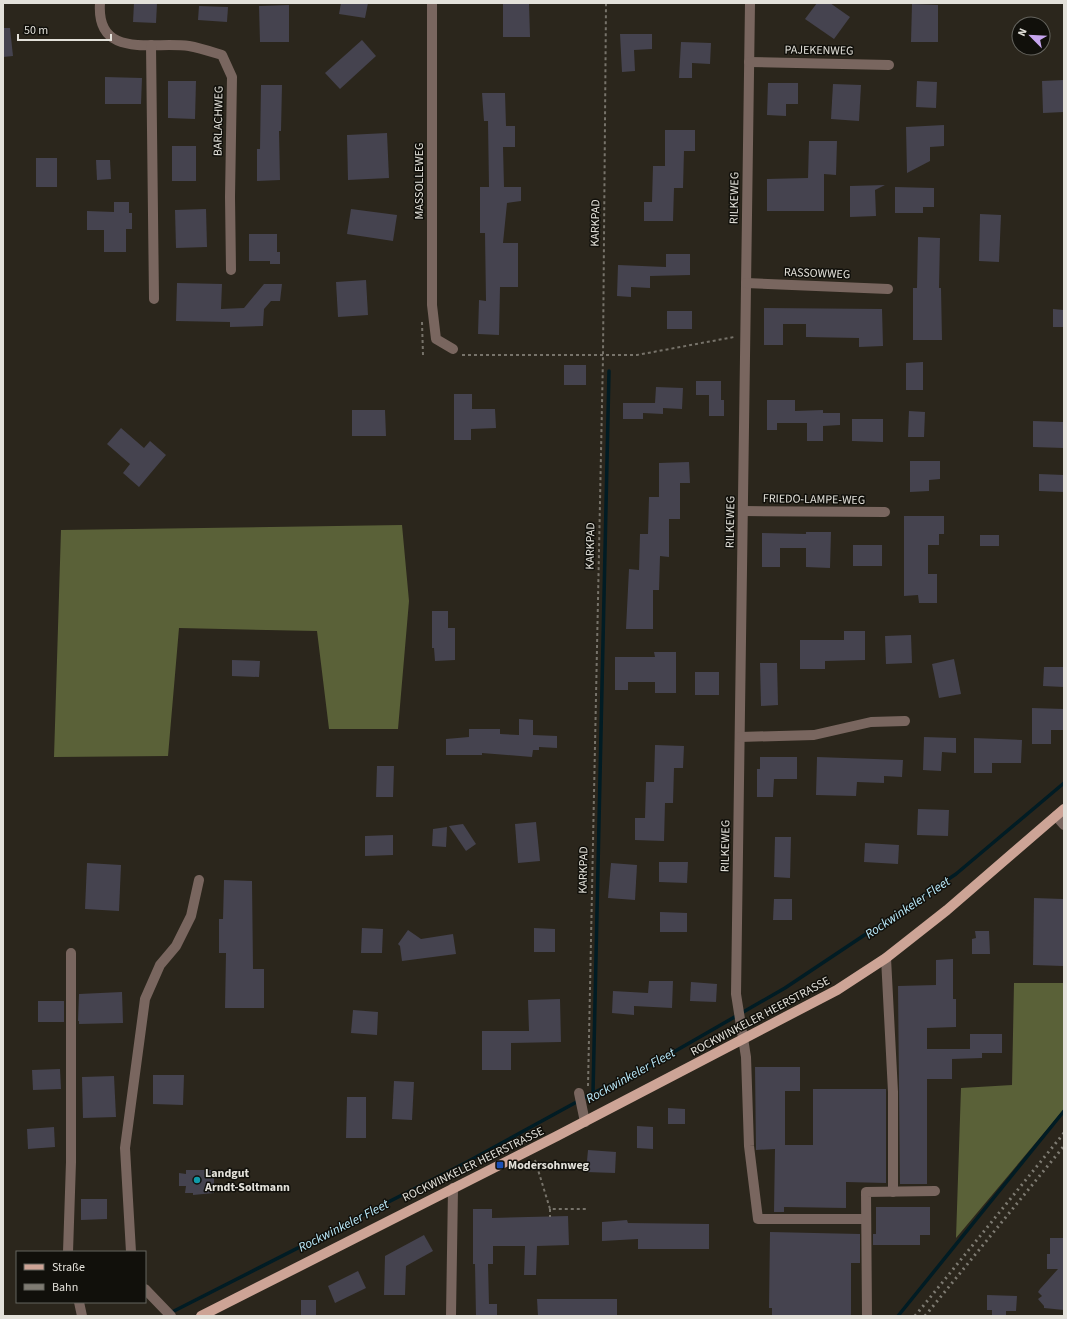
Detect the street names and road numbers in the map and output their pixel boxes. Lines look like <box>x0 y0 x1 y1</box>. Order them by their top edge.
street label: PAJEKENWEG <box>784 41 854 60</box>
street label: BARLACHWEG <box>209 86 228 156</box>
street label: MASSOLLEWEG <box>411 142 428 220</box>
street label: RILKEWEG <box>726 172 743 224</box>
street label: KARKPAD <box>587 199 604 247</box>
street label: RASSOWWEG <box>783 264 850 283</box>
street label: FRIEDO-LAMPE-WEG <box>763 490 865 509</box>
street label: RILKEWEG <box>722 496 739 548</box>
street label: KARKPAD <box>582 522 599 570</box>
street label: RILKEWEG <box>717 820 734 872</box>
street label: KARKPAD <box>575 846 592 894</box>
street label: ROCKWINKELER HEERSTRASSE <box>688 972 833 1060</box>
street label: ROCKWINKELER HEERSTRASSE <box>400 1123 547 1206</box>

